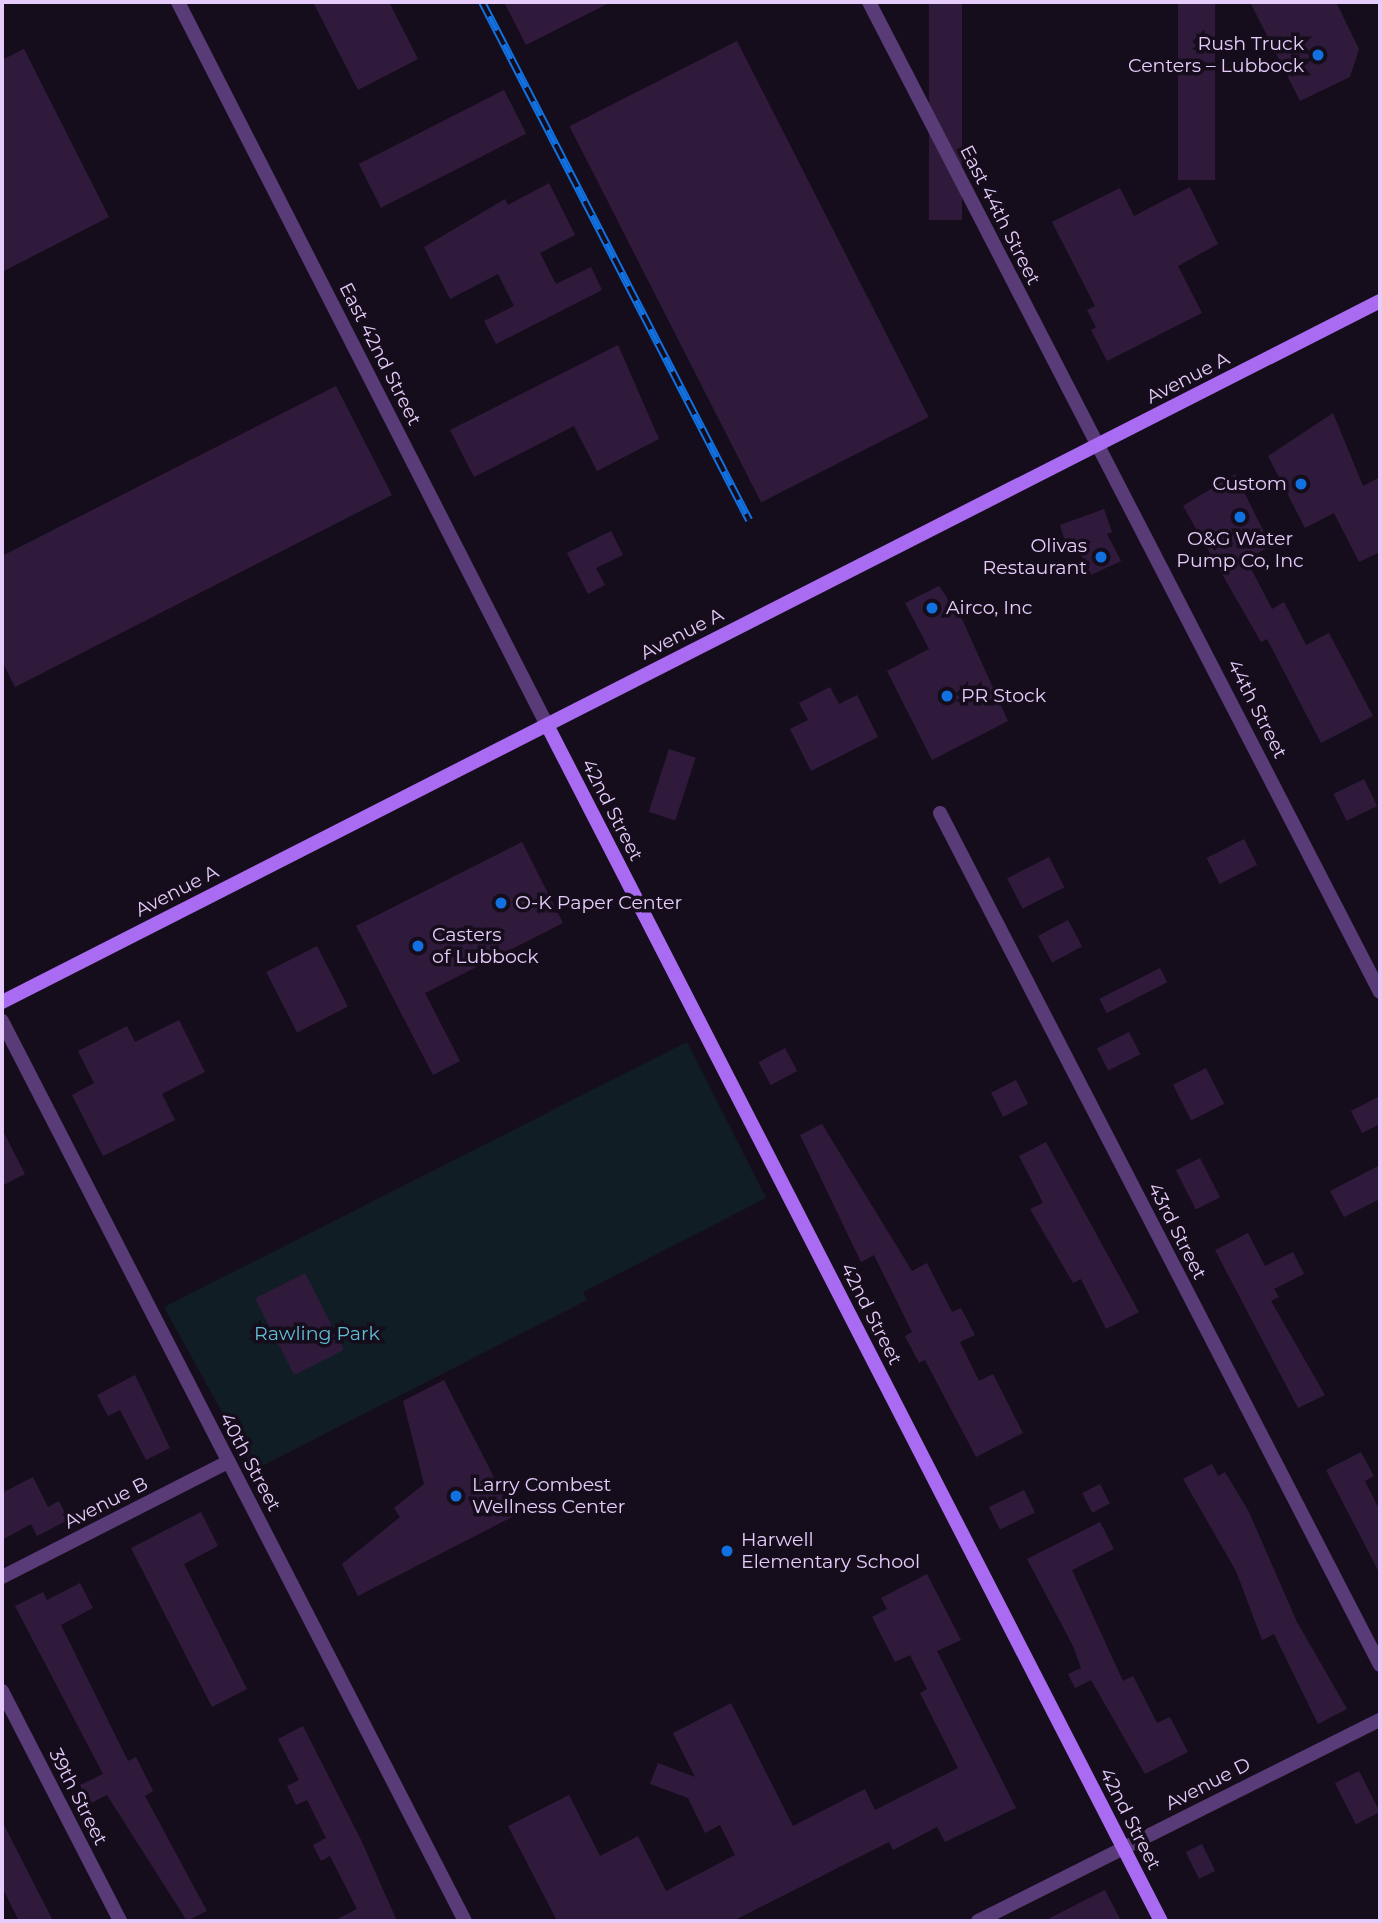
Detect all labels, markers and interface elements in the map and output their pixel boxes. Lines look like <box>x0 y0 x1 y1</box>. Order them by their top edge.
place label: Rush Truck Centers – Lubbock <box>1128 33 1304 77</box>
marker: Rush Truck Centers – Lubbock <box>1310 47 1326 63</box>
street label: East 44th Street <box>955 141 1045 289</box>
street label: East 42nd Street <box>334 279 426 429</box>
street label: Avenue A <box>1143 347 1233 409</box>
place label: Custom <box>1212 473 1287 495</box>
marker: Custom <box>1293 476 1309 492</box>
marker: O&G Water Pump Co, Inc <box>1232 509 1248 525</box>
place label: O&G Water Pump Co, Inc <box>1176 528 1304 572</box>
place label: Olivas Restaurant <box>983 535 1087 579</box>
marker: Olivas Restaurant <box>1093 549 1109 565</box>
place label: Airco, Inc <box>946 597 1033 619</box>
marker: Airco, Inc <box>924 600 940 616</box>
street label: Avenue A <box>637 603 727 665</box>
street label: 44th Street <box>1222 656 1292 762</box>
place label: PR Stock <box>961 685 1046 707</box>
marker: PR Stock <box>939 688 955 704</box>
street label: 42nd Street <box>577 755 647 865</box>
street label: Avenue A <box>132 860 222 922</box>
place label: O-K Paper Center <box>515 892 682 914</box>
marker: O-K Paper Center <box>493 895 509 911</box>
place label: Casters of Lubbock <box>432 924 539 968</box>
marker: Casters of Lubbock <box>410 938 426 954</box>
street label: 43rd Street <box>1143 1179 1211 1283</box>
street label: 42nd Street <box>836 1259 906 1369</box>
park label: Rawling Park <box>254 1323 380 1345</box>
street label: 40th Street <box>215 1409 285 1515</box>
street label: Avenue B <box>60 1472 152 1534</box>
place label: Larry Combest Wellness Center <box>472 1474 625 1518</box>
marker: Larry Combest Wellness Center <box>446 1486 466 1506</box>
place label: Harwell Elementary School <box>741 1529 920 1573</box>
marker: Harwell Elementary School <box>719 1543 735 1559</box>
street label: 39th Street <box>44 1745 112 1849</box>
street label: Avenue D <box>1162 1753 1254 1815</box>
street label: 42nd Street <box>1095 1764 1165 1874</box>

